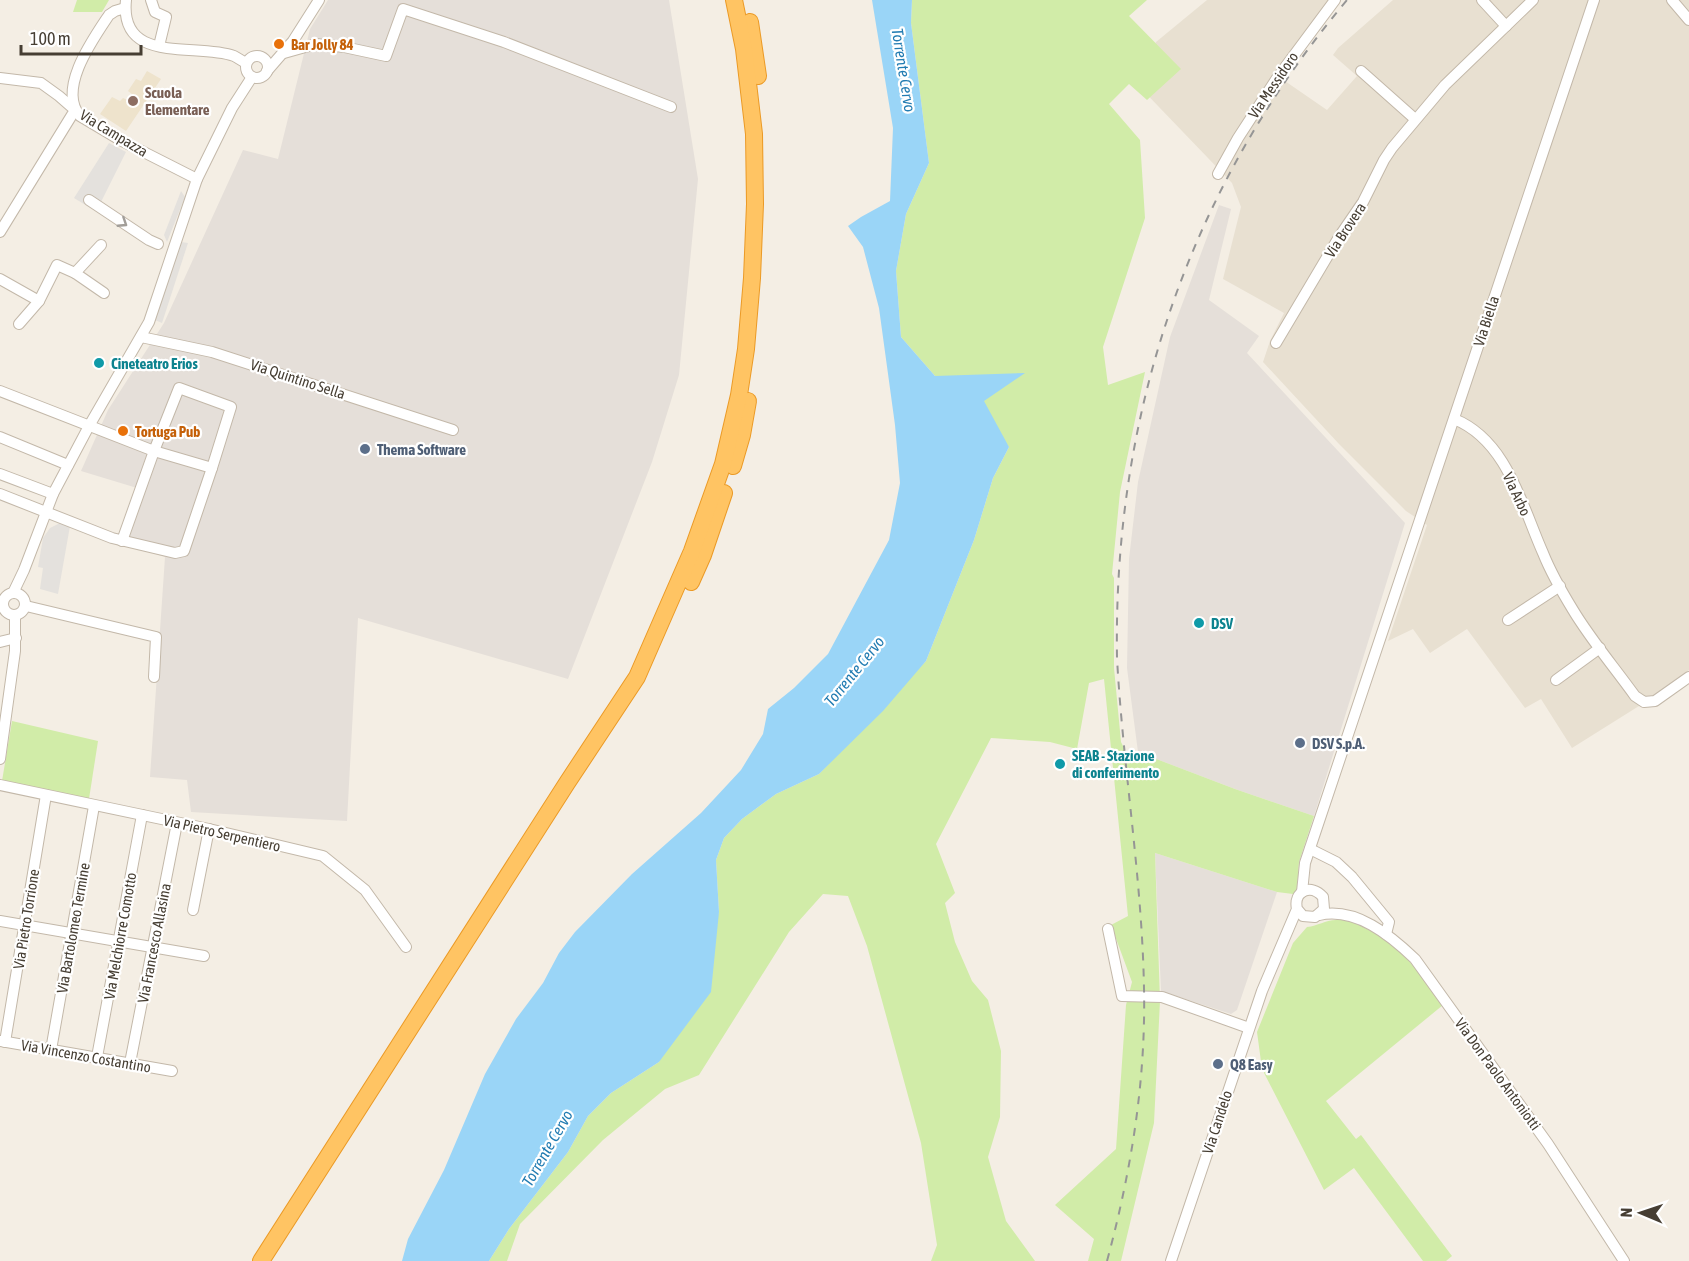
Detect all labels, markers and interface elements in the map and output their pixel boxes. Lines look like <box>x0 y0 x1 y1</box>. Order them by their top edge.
scale bar <box>21 18 141 56</box>
water label: Torrente Cervo <box>888 27 920 113</box>
text: 100 m <box>30 28 71 49</box>
place label: Bar Jolly 84 <box>291 36 354 53</box>
marker: Bar Jolly 84 <box>272 37 286 51</box>
street label: Via Messidoro <box>1245 49 1301 121</box>
place label: Scuola Elementare <box>145 84 210 118</box>
marker: Scuola Elementare <box>126 94 140 108</box>
street label: Via Campazza <box>77 106 151 160</box>
street label: Via Brovera <box>1321 199 1369 261</box>
one-way arrow <box>116 216 127 227</box>
street label: Via Biella <box>1470 294 1502 348</box>
place label: Cineteatro Erios <box>111 355 198 372</box>
marker: Cineteatro Erios <box>92 356 106 370</box>
street label: Via Quintino Sella <box>248 356 348 402</box>
place label: Tortuga Pub <box>135 423 200 440</box>
marker: Tortuga Pub <box>116 424 130 438</box>
place label: Thema Software <box>377 441 466 458</box>
marker: Thema Software <box>358 442 372 456</box>
street label: Via Arbo <box>1500 470 1534 518</box>
place label: DSV <box>1211 615 1234 632</box>
marker: DSV <box>1192 616 1206 630</box>
water label: Torrente Cervo <box>820 632 888 710</box>
place label: DSV S.p.A. <box>1312 735 1365 752</box>
marker: DSV S.p.A. <box>1293 736 1307 750</box>
place label: SEAB - Stazione di conferimento <box>1072 747 1159 781</box>
marker: SEAB - Stazione di conferimento <box>1053 757 1067 771</box>
street label: Via Pietro Serpentiero <box>162 811 282 855</box>
street label: Via Bartolomeo Termine <box>53 861 93 995</box>
street label: Via Pietro Torrione <box>10 868 42 970</box>
street label: Via Melchiorre Comotto <box>100 871 140 1001</box>
street label: Via Francesco Allasina <box>134 882 174 1004</box>
street label: Via Don Paolo Antoniotti <box>1452 1015 1544 1133</box>
street label: Via Vincenzo Costantino <box>20 1036 152 1076</box>
place label: Q8 Easy <box>1230 1056 1274 1073</box>
marker: Q8 Easy <box>1211 1057 1225 1071</box>
street label: Via Candelo <box>1199 1088 1235 1156</box>
water label: Torrente Cervo <box>518 1107 576 1189</box>
north arrow <box>1611 1183 1671 1243</box>
text: N <box>1617 1207 1635 1218</box>

